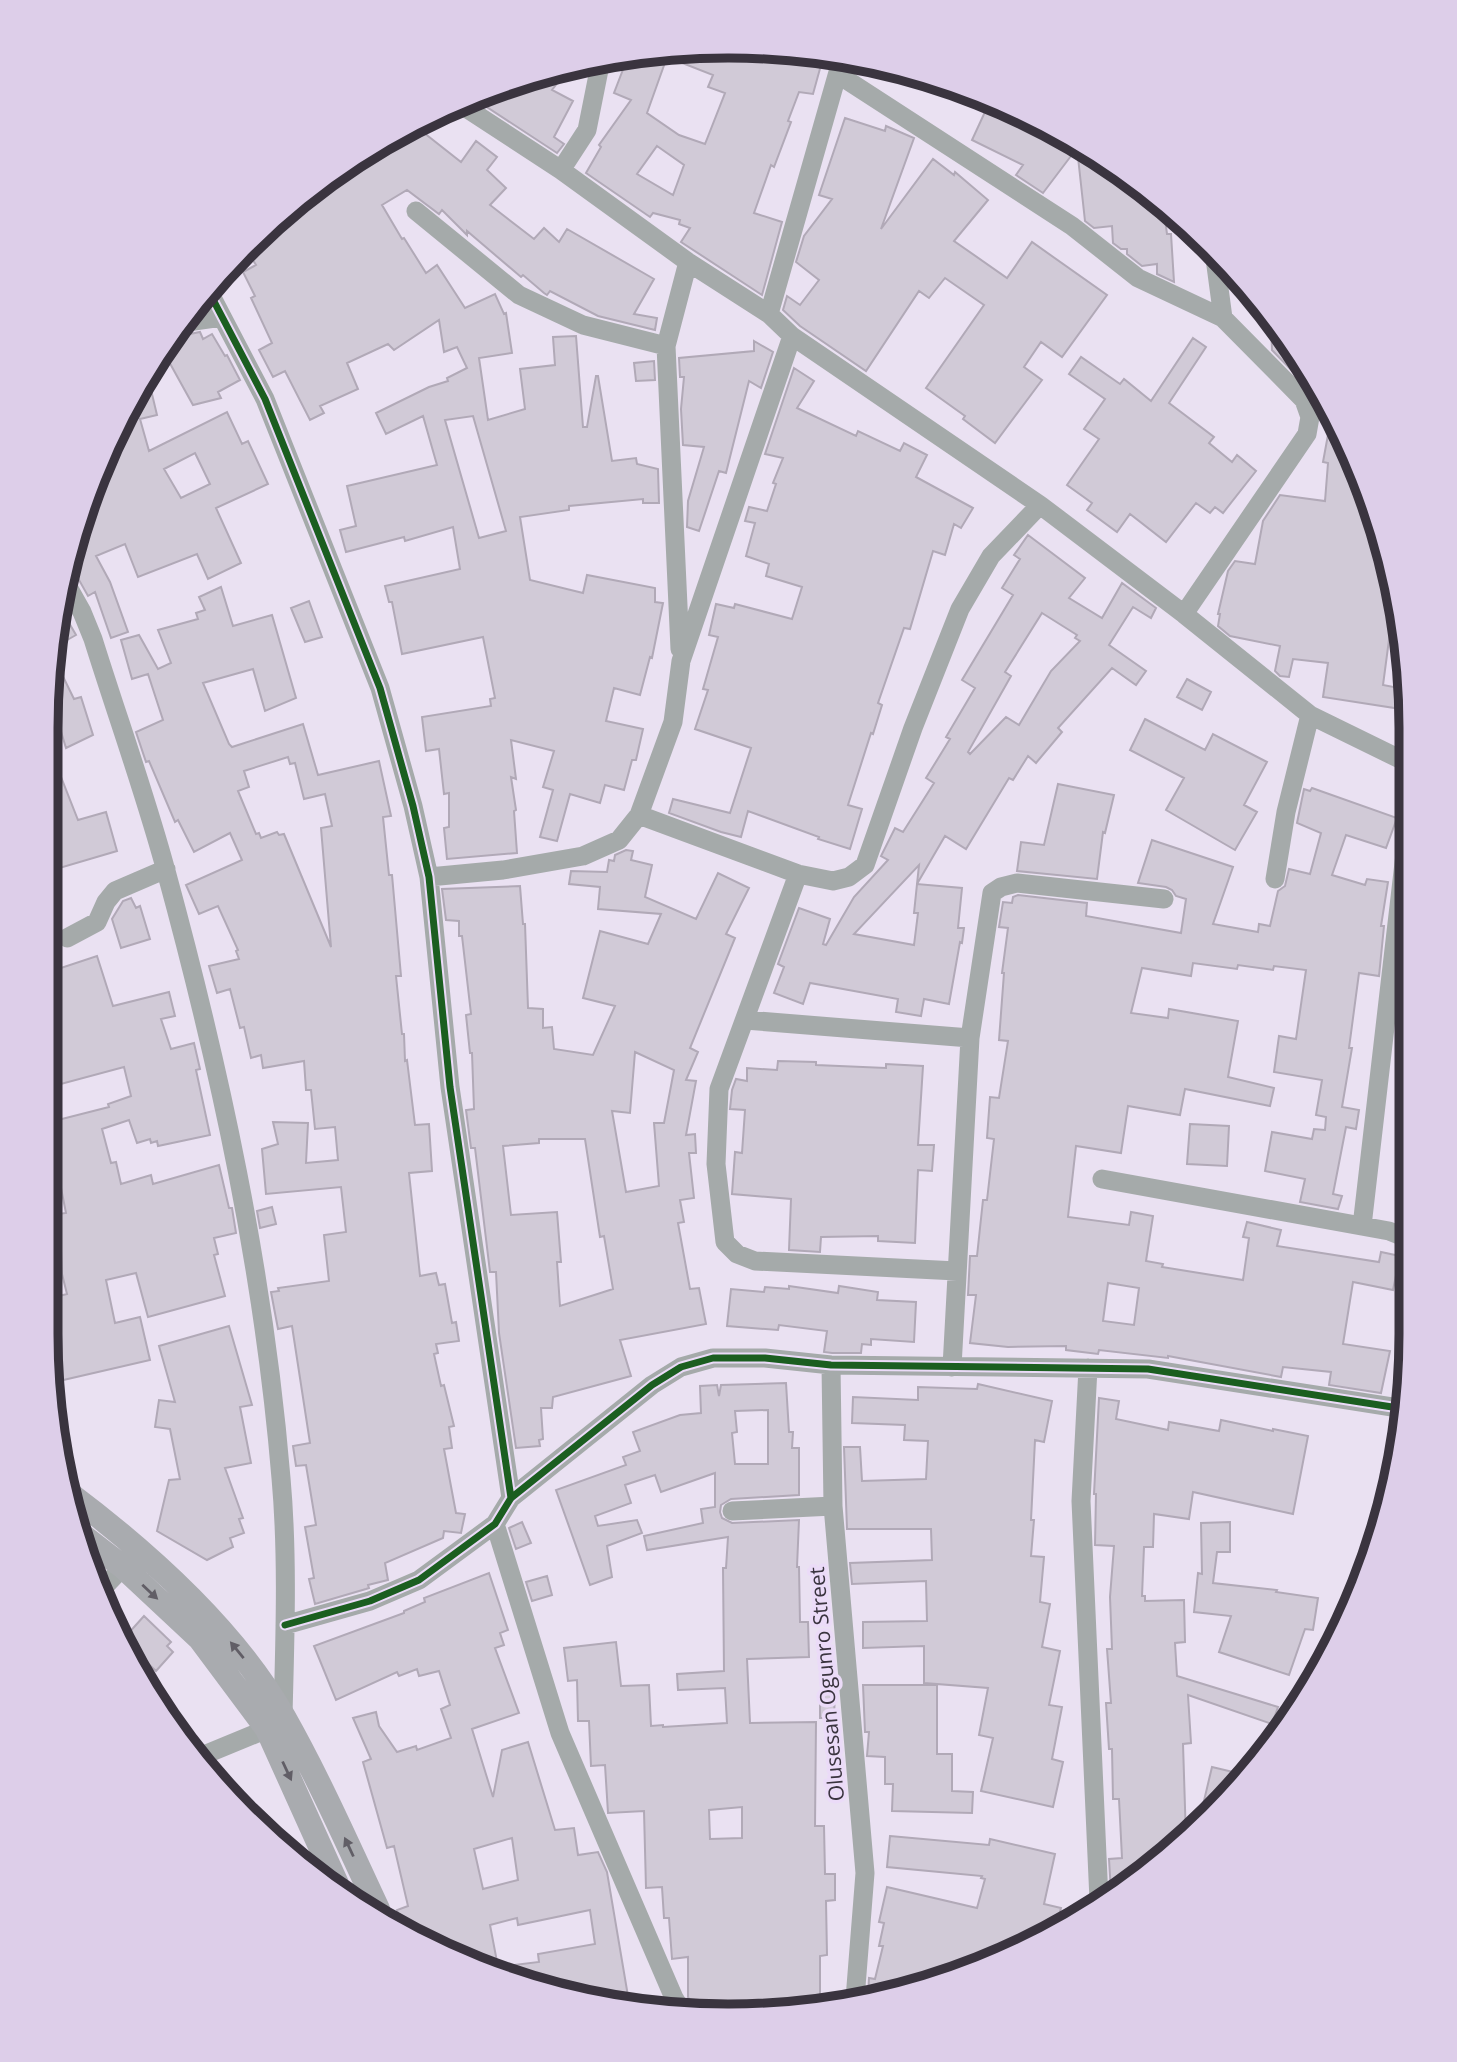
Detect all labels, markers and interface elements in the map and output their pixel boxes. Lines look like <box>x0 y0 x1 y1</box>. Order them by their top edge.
street label: Olusesan Ogunro Street <box>802 1566 850 1802</box>
one-way arrow <box>141 1584 158 1600</box>
one-way arrow <box>230 1642 245 1659</box>
one-way arrow <box>281 1761 293 1781</box>
one-way arrow <box>343 1837 354 1858</box>

